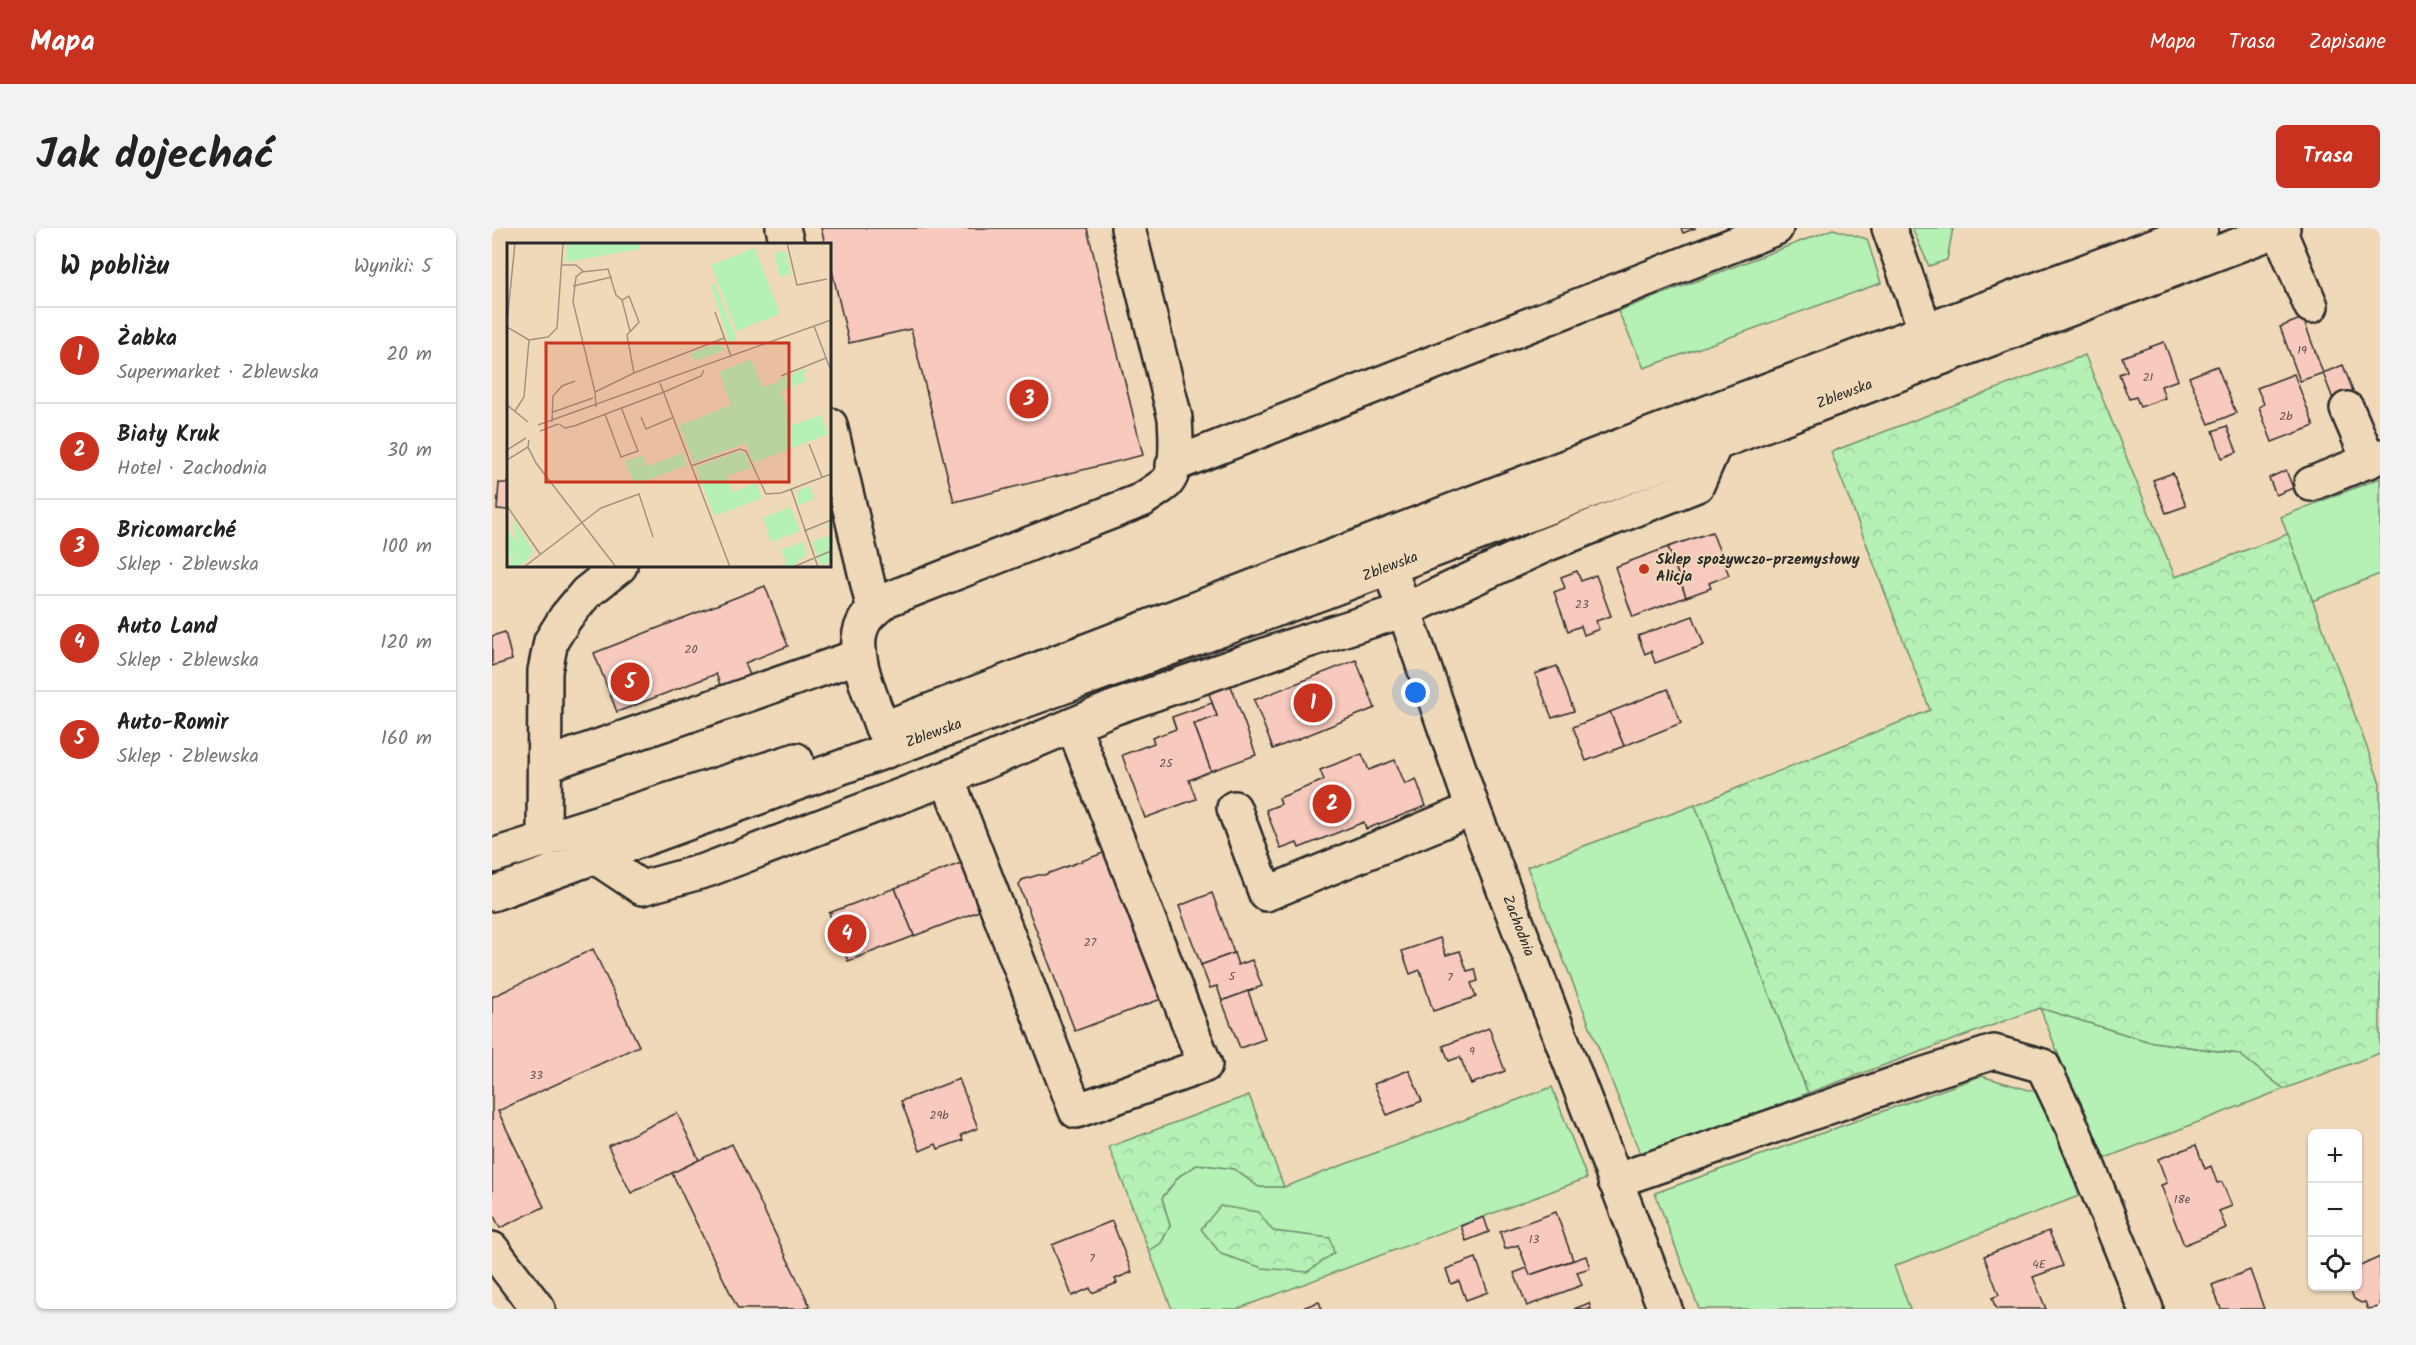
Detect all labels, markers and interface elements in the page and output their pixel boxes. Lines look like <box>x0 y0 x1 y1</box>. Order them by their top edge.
text: Mapa <box>30 20 95 65</box>
text: Mapa <box>2150 26 2196 59</box>
text: Trasa <box>2229 26 2276 59</box>
text: Zapisane <box>2309 26 2386 59</box>
text: Jak dojechać <box>36 123 274 190</box>
button: Trasa <box>2276 125 2380 188</box>
inset map <box>507 243 831 567</box>
text: W pobliżu <box>60 246 169 288</box>
text: Wyniki: 5 <box>354 251 432 283</box>
text: Żabka <box>117 322 177 357</box>
text: 1 <box>76 339 83 371</box>
text: 20 m <box>386 339 432 371</box>
house number: 19 <box>2297 341 2307 360</box>
text: Supermarket · Zblewska <box>117 357 319 389</box>
house number: 21 <box>2143 368 2154 387</box>
street label: Zblewska <box>1813 373 1876 416</box>
pin: 3 <box>1010 376 1048 422</box>
house number: 2b <box>2279 407 2293 426</box>
text: Biały Kruk <box>117 418 219 453</box>
text: 2 <box>74 435 85 467</box>
text: 30 m <box>387 435 432 467</box>
text: Hotel · Zachodnia <box>117 453 267 485</box>
text: Bricomarché <box>117 514 236 549</box>
text: 3 <box>74 531 85 563</box>
text: 100 m <box>382 531 432 563</box>
street label: Zblewska <box>1359 545 1422 588</box>
place label: Sklep spożywczo-przemysłowy Alicja <box>1656 548 1860 589</box>
text: Sklep · Zblewska <box>117 549 259 581</box>
marker: Sklep spożywczo-przemysłowy Alicja <box>1637 562 1651 576</box>
house number: 23 <box>1575 595 1589 614</box>
text: Auto Land <box>117 610 217 645</box>
text: 4 <box>74 627 85 659</box>
text: 120 m <box>380 627 432 659</box>
house number: 20 <box>685 640 697 659</box>
text: Sklep · Zblewska <box>117 645 259 677</box>
pin: 5 <box>610 660 650 704</box>
your location <box>1401 678 1430 707</box>
pin: 1 <box>1294 680 1332 726</box>
text: Auto-Romir <box>117 706 228 741</box>
street label: Zblewska <box>902 712 965 755</box>
text: 5 <box>74 723 85 755</box>
text: 160 m <box>381 723 432 755</box>
text: Sklep · Zblewska <box>117 741 259 773</box>
house number: 25 <box>1159 754 1174 773</box>
pin: 2 <box>1312 782 1352 826</box>
street label: Zachodnia <box>1495 892 1541 960</box>
pin: 4 <box>828 912 866 956</box>
house number: 27 <box>1084 933 1097 952</box>
house number: 5 <box>1229 967 1237 986</box>
house number: 7 <box>1447 968 1453 987</box>
house number: 9 <box>1469 1042 1475 1061</box>
house number: 33 <box>529 1066 543 1085</box>
house number: 29b <box>929 1106 949 1125</box>
map controls <box>2308 1129 2362 1291</box>
button: + <box>2308 1129 2362 1183</box>
button: − <box>2308 1183 2362 1237</box>
house number: 18e <box>2174 1190 2191 1209</box>
house number: 13 <box>1529 1230 1539 1249</box>
button: locate <box>2308 1237 2362 1291</box>
house number: 7 <box>1089 1249 1095 1268</box>
house number: 4E <box>2032 1255 2047 1274</box>

